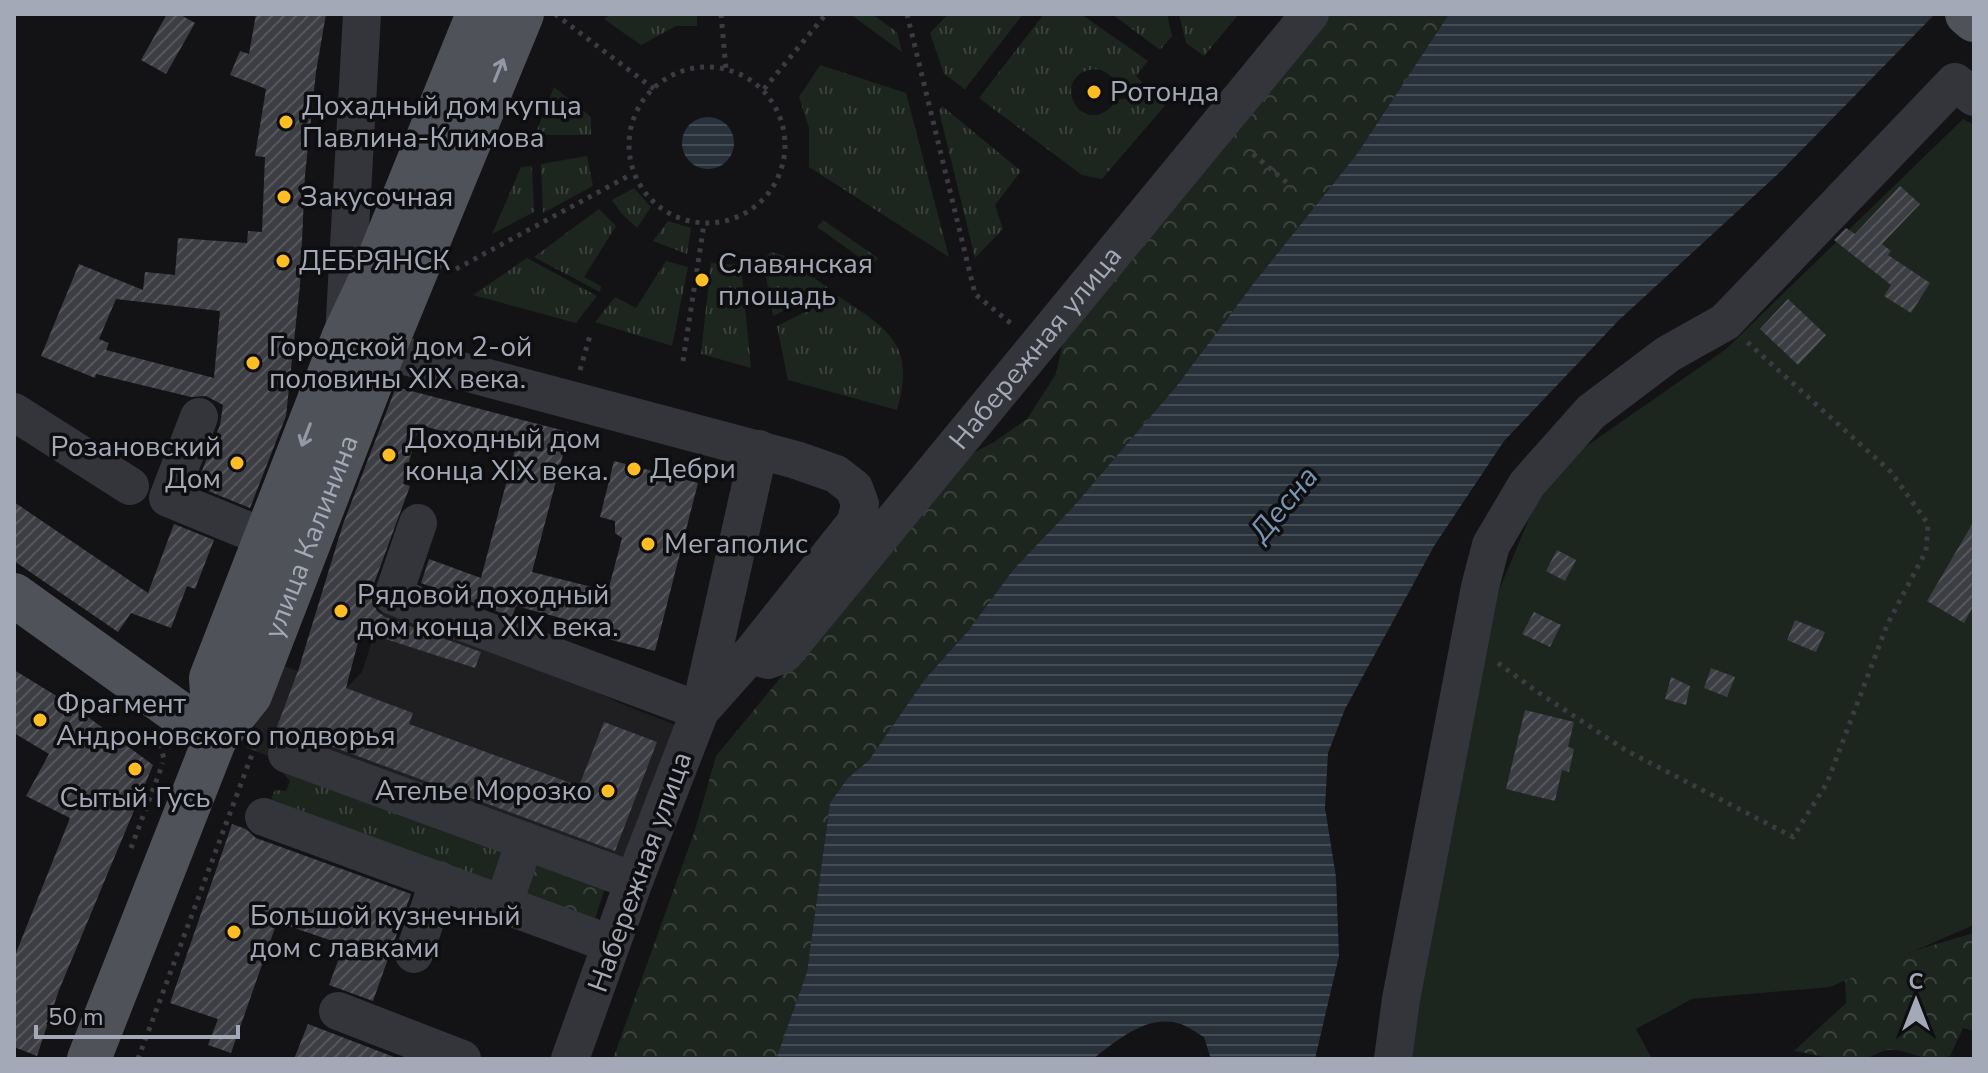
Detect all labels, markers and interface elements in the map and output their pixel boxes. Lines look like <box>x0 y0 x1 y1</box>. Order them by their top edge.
one-way arrow <box>493 58 507 83</box>
place label: Ротонда <box>1110 73 1219 111</box>
marker: Ротонда <box>1085 83 1103 101</box>
place label: Дохадный дом купца Павлина-Климова <box>302 87 582 157</box>
marker: Дохадный дом купца Павлина-Климова <box>277 113 295 131</box>
place label: Закусочная <box>300 178 453 216</box>
marker: Закусочная <box>275 188 293 206</box>
street label: Набережная улица <box>941 238 1131 458</box>
place label: ДЕБРЯНСК <box>299 242 450 280</box>
place label: Славянская площадь <box>718 245 873 315</box>
marker: ДЕБРЯНСК <box>274 252 292 270</box>
marker: Славянская площадь <box>693 271 711 289</box>
place label: Городской дом 2-ой половины XIX века. <box>269 328 532 398</box>
marker: Городской дом 2-ой половины XIX века. <box>244 354 262 372</box>
place label: Доходный дом конца XIX века. <box>405 420 609 490</box>
one-way arrow <box>298 422 312 447</box>
place label: Розановский Дом <box>51 428 221 498</box>
street label: улица Калинина <box>255 429 368 644</box>
marker: Доходный дом конца XIX века. <box>380 446 398 464</box>
place label: Дебри <box>650 450 736 488</box>
marker: Розановский Дом <box>228 454 246 472</box>
water label: Десна <box>1239 457 1328 552</box>
marker: Дебри <box>625 460 643 478</box>
place label: Мегаполис <box>664 525 808 563</box>
marker: Мегаполис <box>639 535 657 553</box>
place label: Рядовой доходный дом конца XIX века. <box>357 576 619 646</box>
marker: Рядовой доходный дом конца XIX века. <box>332 602 350 620</box>
place label: Фрагмент Андроновского подворья <box>56 685 395 755</box>
marker: Фрагмент Андроновского подворья <box>31 711 49 729</box>
street label: Набережная улица <box>579 747 701 997</box>
marker: Сытый Гусь <box>126 760 144 778</box>
place label: Ателье Морозко <box>375 772 592 810</box>
place label: Сытый Гусь <box>59 779 211 817</box>
marker: Ателье Морозко <box>599 782 617 800</box>
place label: Большой кузнечный дом с лавками <box>250 897 521 967</box>
marker: Большой кузнечный дом с лавками <box>225 923 243 941</box>
north arrow <box>1876 961 1956 1041</box>
text: С <box>1909 967 1924 997</box>
scale bar <box>36 989 238 1039</box>
text: 50 m <box>48 1001 104 1033</box>

